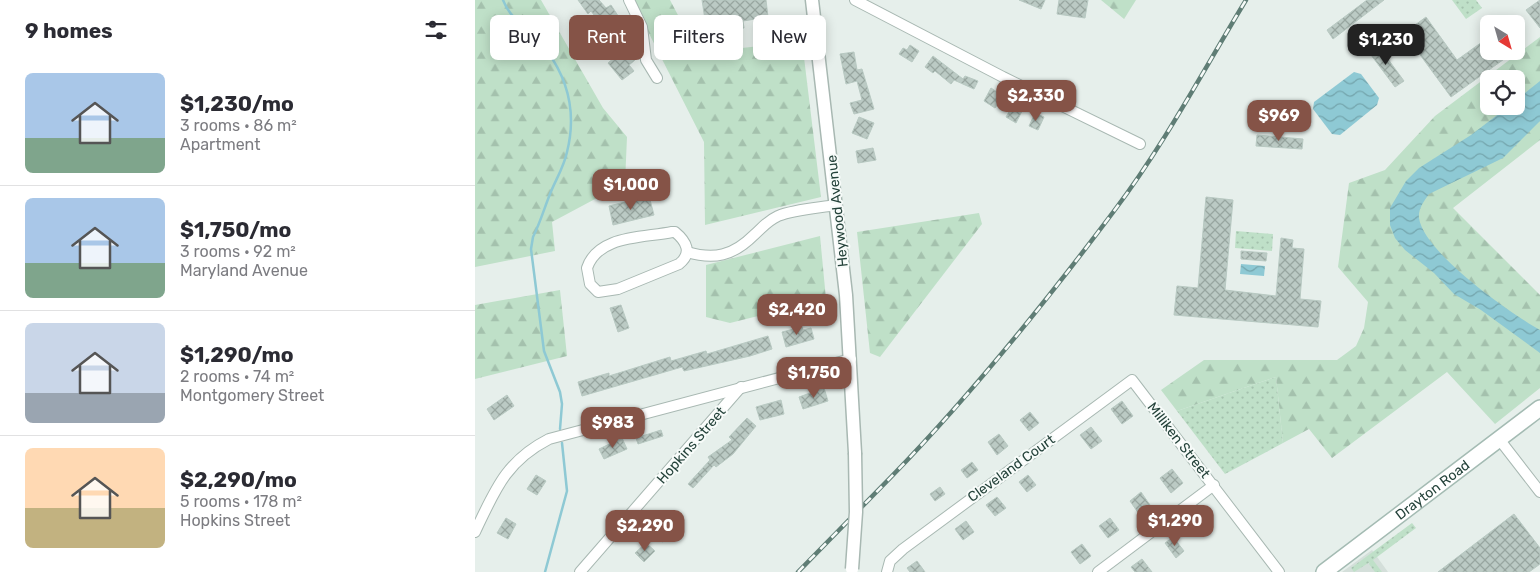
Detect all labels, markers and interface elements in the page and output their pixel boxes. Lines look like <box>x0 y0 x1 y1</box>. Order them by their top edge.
chip: Buy <box>490 15 559 60</box>
chip: Rent <box>569 15 644 60</box>
chip: Filters <box>654 15 743 60</box>
chip: New <box>753 15 826 60</box>
north arrow <box>1480 15 1525 60</box>
map controls <box>1480 15 1525 115</box>
icon: filters <box>422 16 450 44</box>
text: 9 homes <box>25 18 113 43</box>
pin: $1,230 <box>1345 23 1427 66</box>
text: $1,230 <box>1359 30 1413 49</box>
button: locate <box>1480 70 1525 115</box>
pin: $2,330 <box>995 80 1077 122</box>
text: $2,330 <box>1007 86 1065 105</box>
text: $1,230/mo <box>180 91 294 116</box>
icon: home <box>65 93 125 153</box>
pin: $969 <box>1249 100 1309 142</box>
text: $969 <box>1258 106 1300 125</box>
text: 3 rooms · 86 m² <box>180 116 297 135</box>
text: Apartment <box>180 135 260 154</box>
street label: Heywood Avenue <box>823 154 852 268</box>
pin: $1,000 <box>590 168 672 211</box>
text: $1,000 <box>603 175 659 194</box>
text: $1,750/mo <box>180 217 291 242</box>
icon: home <box>65 218 125 278</box>
text: 3 rooms · 92 m² <box>180 242 296 261</box>
text: Maryland Avenue <box>180 261 308 280</box>
pin: $2,420 <box>756 294 838 336</box>
text: $2,420 <box>768 300 826 319</box>
text: $1,290/mo <box>180 342 294 367</box>
icon: home <box>65 343 125 403</box>
pin: $1,750 <box>773 356 855 399</box>
text: $1,750 <box>788 363 840 382</box>
text: 2 rooms · 74 m² <box>180 367 294 386</box>
text: Montgomery Street <box>180 386 324 405</box>
street label: Milliken Street <box>1144 399 1214 482</box>
street label: Hopkins Street <box>653 403 730 487</box>
pin: $983 <box>583 406 643 449</box>
text: $983 <box>592 413 634 432</box>
street label: Cleveland Court <box>964 431 1059 506</box>
street label: Drayton Road <box>1392 457 1473 524</box>
text: $2,290/mo <box>180 467 297 492</box>
icon: home <box>65 468 125 528</box>
text: 5 rooms · 178 m² <box>180 492 302 511</box>
pin: $1,290 <box>1134 504 1216 547</box>
pin: $2,290 <box>604 510 686 552</box>
text: Hopkins Street <box>180 511 290 530</box>
text: $1,290 <box>1148 511 1202 530</box>
text: $2,290 <box>616 516 674 535</box>

